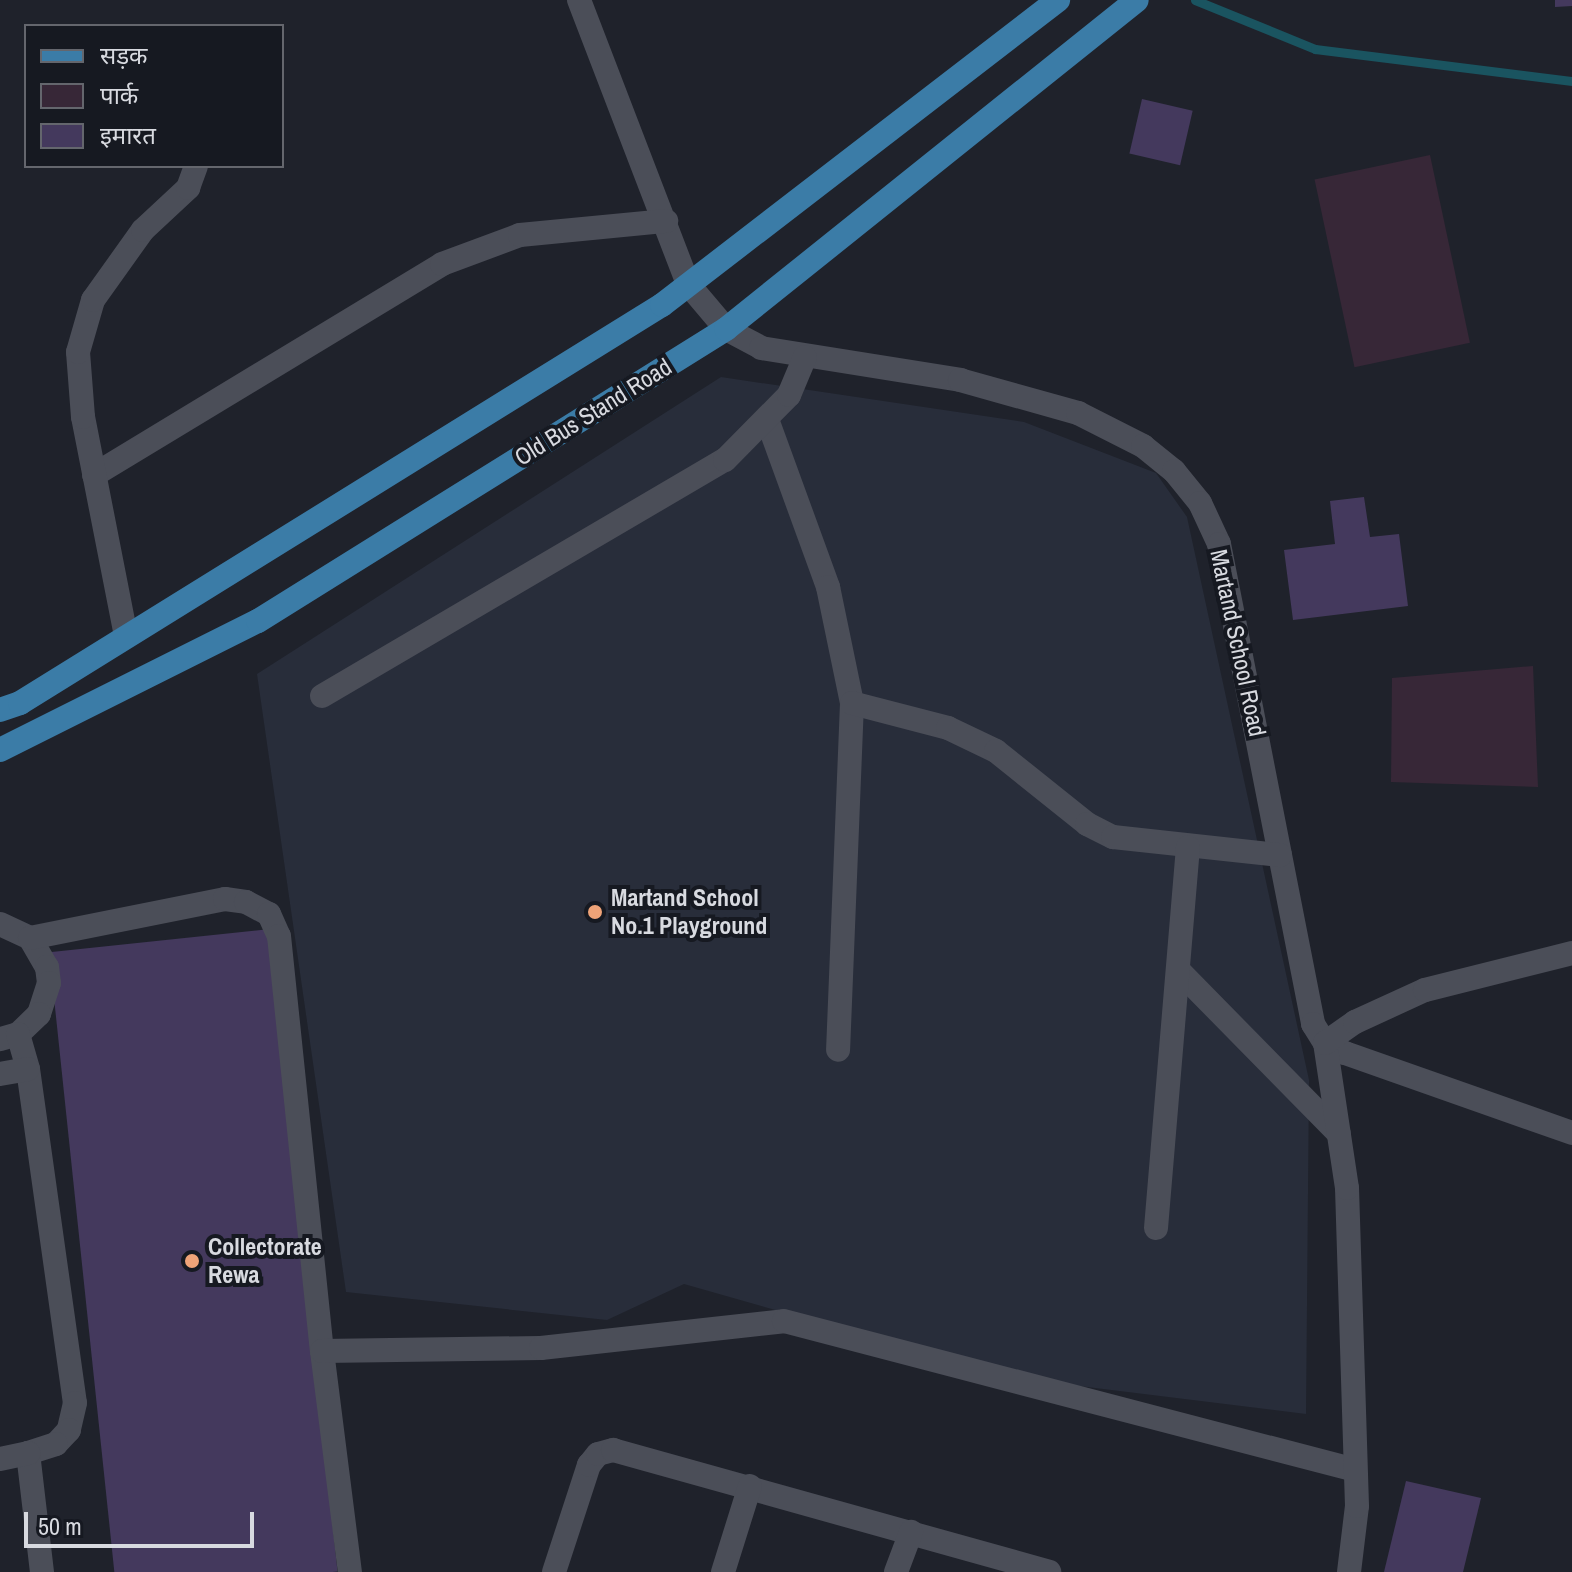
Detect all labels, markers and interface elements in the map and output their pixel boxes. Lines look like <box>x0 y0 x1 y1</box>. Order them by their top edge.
legend <box>24 24 284 168</box>
text: सड़क <box>100 39 148 71</box>
text: पार्क <box>100 79 138 111</box>
text: इमारत <box>100 119 156 151</box>
street label: Old Bus Stand Road <box>509 352 677 472</box>
street label: Martand School Road <box>1204 547 1272 739</box>
place label: Martand School No.1 Playground <box>611 884 767 940</box>
marker: Martand School No.1 Playground <box>586 903 604 921</box>
place label: Collectorate Rewa <box>208 1233 322 1289</box>
marker: Collectorate Rewa <box>183 1252 201 1270</box>
scale bar <box>28 1496 258 1546</box>
text: 50 m <box>38 1510 82 1542</box>

